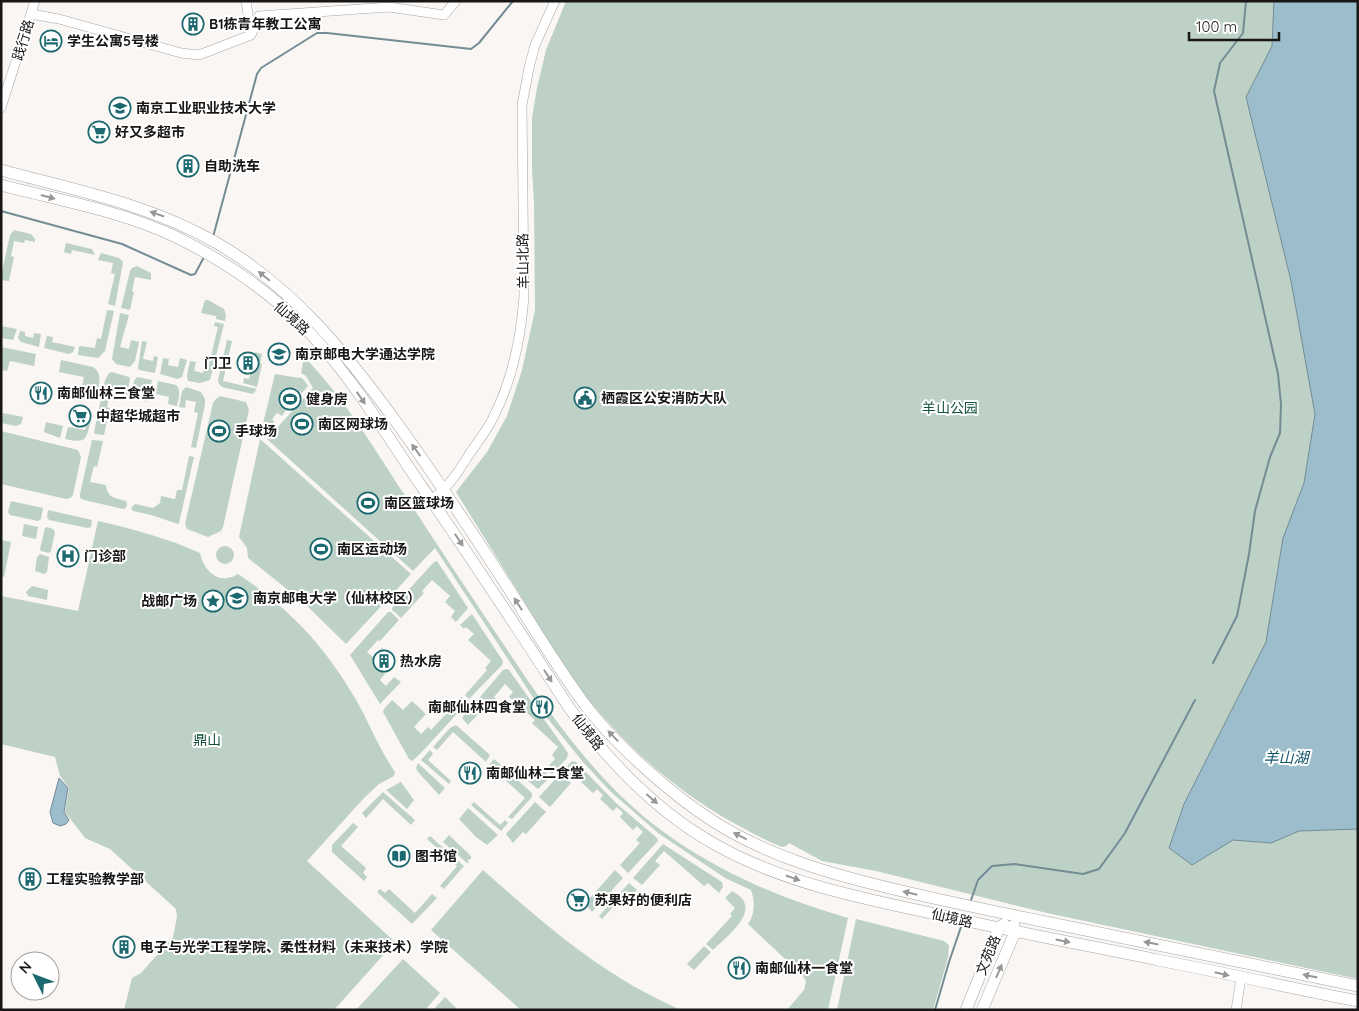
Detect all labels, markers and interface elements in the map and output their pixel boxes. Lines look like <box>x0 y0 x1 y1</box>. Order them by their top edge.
scale bar <box>1189 10 1279 42</box>
building icon: B1栋青年教工公寓 <box>181 12 205 36</box>
place label: B1栋青年教工公寓 <box>209 15 322 33</box>
street label: 践行路 <box>8 17 38 63</box>
text: 100 m <box>1196 17 1237 36</box>
hotel icon: 学生公寓5号楼 <box>39 29 63 53</box>
place label: 学生公寓5号楼 <box>67 32 159 50</box>
school or university icon: 南京工业职业技术大学 <box>108 96 132 120</box>
place label: 南京工业职业技术大学 <box>136 99 276 117</box>
supermarket icon: 好又多超市 <box>87 120 111 144</box>
place label: 好又多超市 <box>115 123 185 141</box>
building icon: 自助洗车 <box>176 154 200 178</box>
place label: 自助洗车 <box>204 157 260 175</box>
one-way arrow <box>41 193 56 201</box>
one-way arrow <box>149 210 164 218</box>
street label: 羊山北路 <box>514 233 532 289</box>
one-way arrow <box>258 271 271 282</box>
street label: 仙境路 <box>270 297 314 339</box>
school or university icon: 南京邮电大学通达学院 <box>267 342 291 366</box>
place label: 南京邮电大学通达学院 <box>295 345 435 363</box>
building icon: 门卫 <box>236 351 260 375</box>
place label: 门卫 <box>204 354 232 372</box>
restaurant icon: 南邮仙林三食堂 <box>29 381 53 405</box>
place label: 南邮仙林三食堂 <box>57 384 155 402</box>
public building icon: 栖霞区公安消防大队 <box>573 386 597 410</box>
sports icon: 健身房 <box>278 387 302 411</box>
place label: 栖霞区公安消防大队 <box>601 389 727 407</box>
place label: 健身房 <box>306 390 348 408</box>
one-way arrow <box>356 391 366 405</box>
park label: 羊山公园 <box>922 399 978 417</box>
supermarket icon: 中超华城超市 <box>68 404 92 428</box>
place label: 中超华城超市 <box>96 407 180 425</box>
sports icon: 南区网球场 <box>290 412 314 436</box>
place label: 南区网球场 <box>318 415 388 433</box>
sports icon: 手球场 <box>207 419 231 443</box>
place label: 手球场 <box>235 422 277 440</box>
one-way arrow <box>411 444 421 457</box>
sports icon: 南区篮球场 <box>356 491 380 515</box>
place label: 南区篮球场 <box>384 494 454 512</box>
one-way arrow <box>454 533 464 547</box>
sports icon: 南区运动场 <box>309 537 333 561</box>
place label: 南区运动场 <box>337 540 407 558</box>
hospital icon: 门诊部 <box>56 544 80 568</box>
place label: 门诊部 <box>84 547 126 565</box>
school or university icon: 南京邮电大学（仙林校区） <box>225 586 249 610</box>
place icon: 战邮广场 <box>201 589 225 613</box>
place label: 南京邮电大学（仙林校区） <box>253 589 421 607</box>
place label: 战邮广场 <box>141 592 197 610</box>
one-way arrow <box>514 597 523 611</box>
building icon: 热水房 <box>372 649 396 673</box>
place label: 热水房 <box>400 652 442 670</box>
one-way arrow <box>543 669 553 682</box>
restaurant icon: 南邮仙林四食堂 <box>530 695 554 719</box>
place label: 南邮仙林四食堂 <box>428 698 526 716</box>
street label: 仙境路 <box>568 710 608 754</box>
one-way arrow <box>607 730 619 742</box>
park label: 鼎山 <box>193 731 221 749</box>
water label: 羊山湖 <box>1263 748 1310 767</box>
restaurant icon: 南邮仙林二食堂 <box>458 761 482 785</box>
place label: 南邮仙林二食堂 <box>486 764 584 782</box>
one-way arrow <box>646 794 659 805</box>
one-way arrow <box>733 832 747 840</box>
library icon: 图书馆 <box>387 844 411 868</box>
place label: 图书馆 <box>415 847 457 865</box>
building icon: 工程实验教学部 <box>18 867 42 891</box>
place label: 工程实验教学部 <box>46 870 144 888</box>
one-way arrow <box>786 875 801 883</box>
supermarket icon: 苏果好的便利店 <box>566 888 590 912</box>
one-way arrow <box>902 889 917 897</box>
place label: 苏果好的便利店 <box>594 891 692 909</box>
street label: 仙境路 <box>930 905 974 931</box>
street label: 文苑路 <box>972 932 1004 978</box>
building icon: 电子与光学工程学院、柔性材料（未来技术）学院 <box>112 935 136 959</box>
place label: 电子与光学工程学院、柔性材料（未来技术）学院 <box>140 938 448 956</box>
one-way arrow <box>1055 938 1071 946</box>
one-way arrow <box>1143 939 1159 947</box>
north arrow <box>10 951 60 1001</box>
restaurant icon: 南邮仙林一食堂 <box>727 956 751 980</box>
text: N <box>15 957 35 977</box>
place label: 南邮仙林一食堂 <box>755 959 853 977</box>
one-way arrow <box>995 964 1003 978</box>
one-way arrow <box>1215 970 1230 978</box>
one-way arrow <box>1303 972 1318 980</box>

